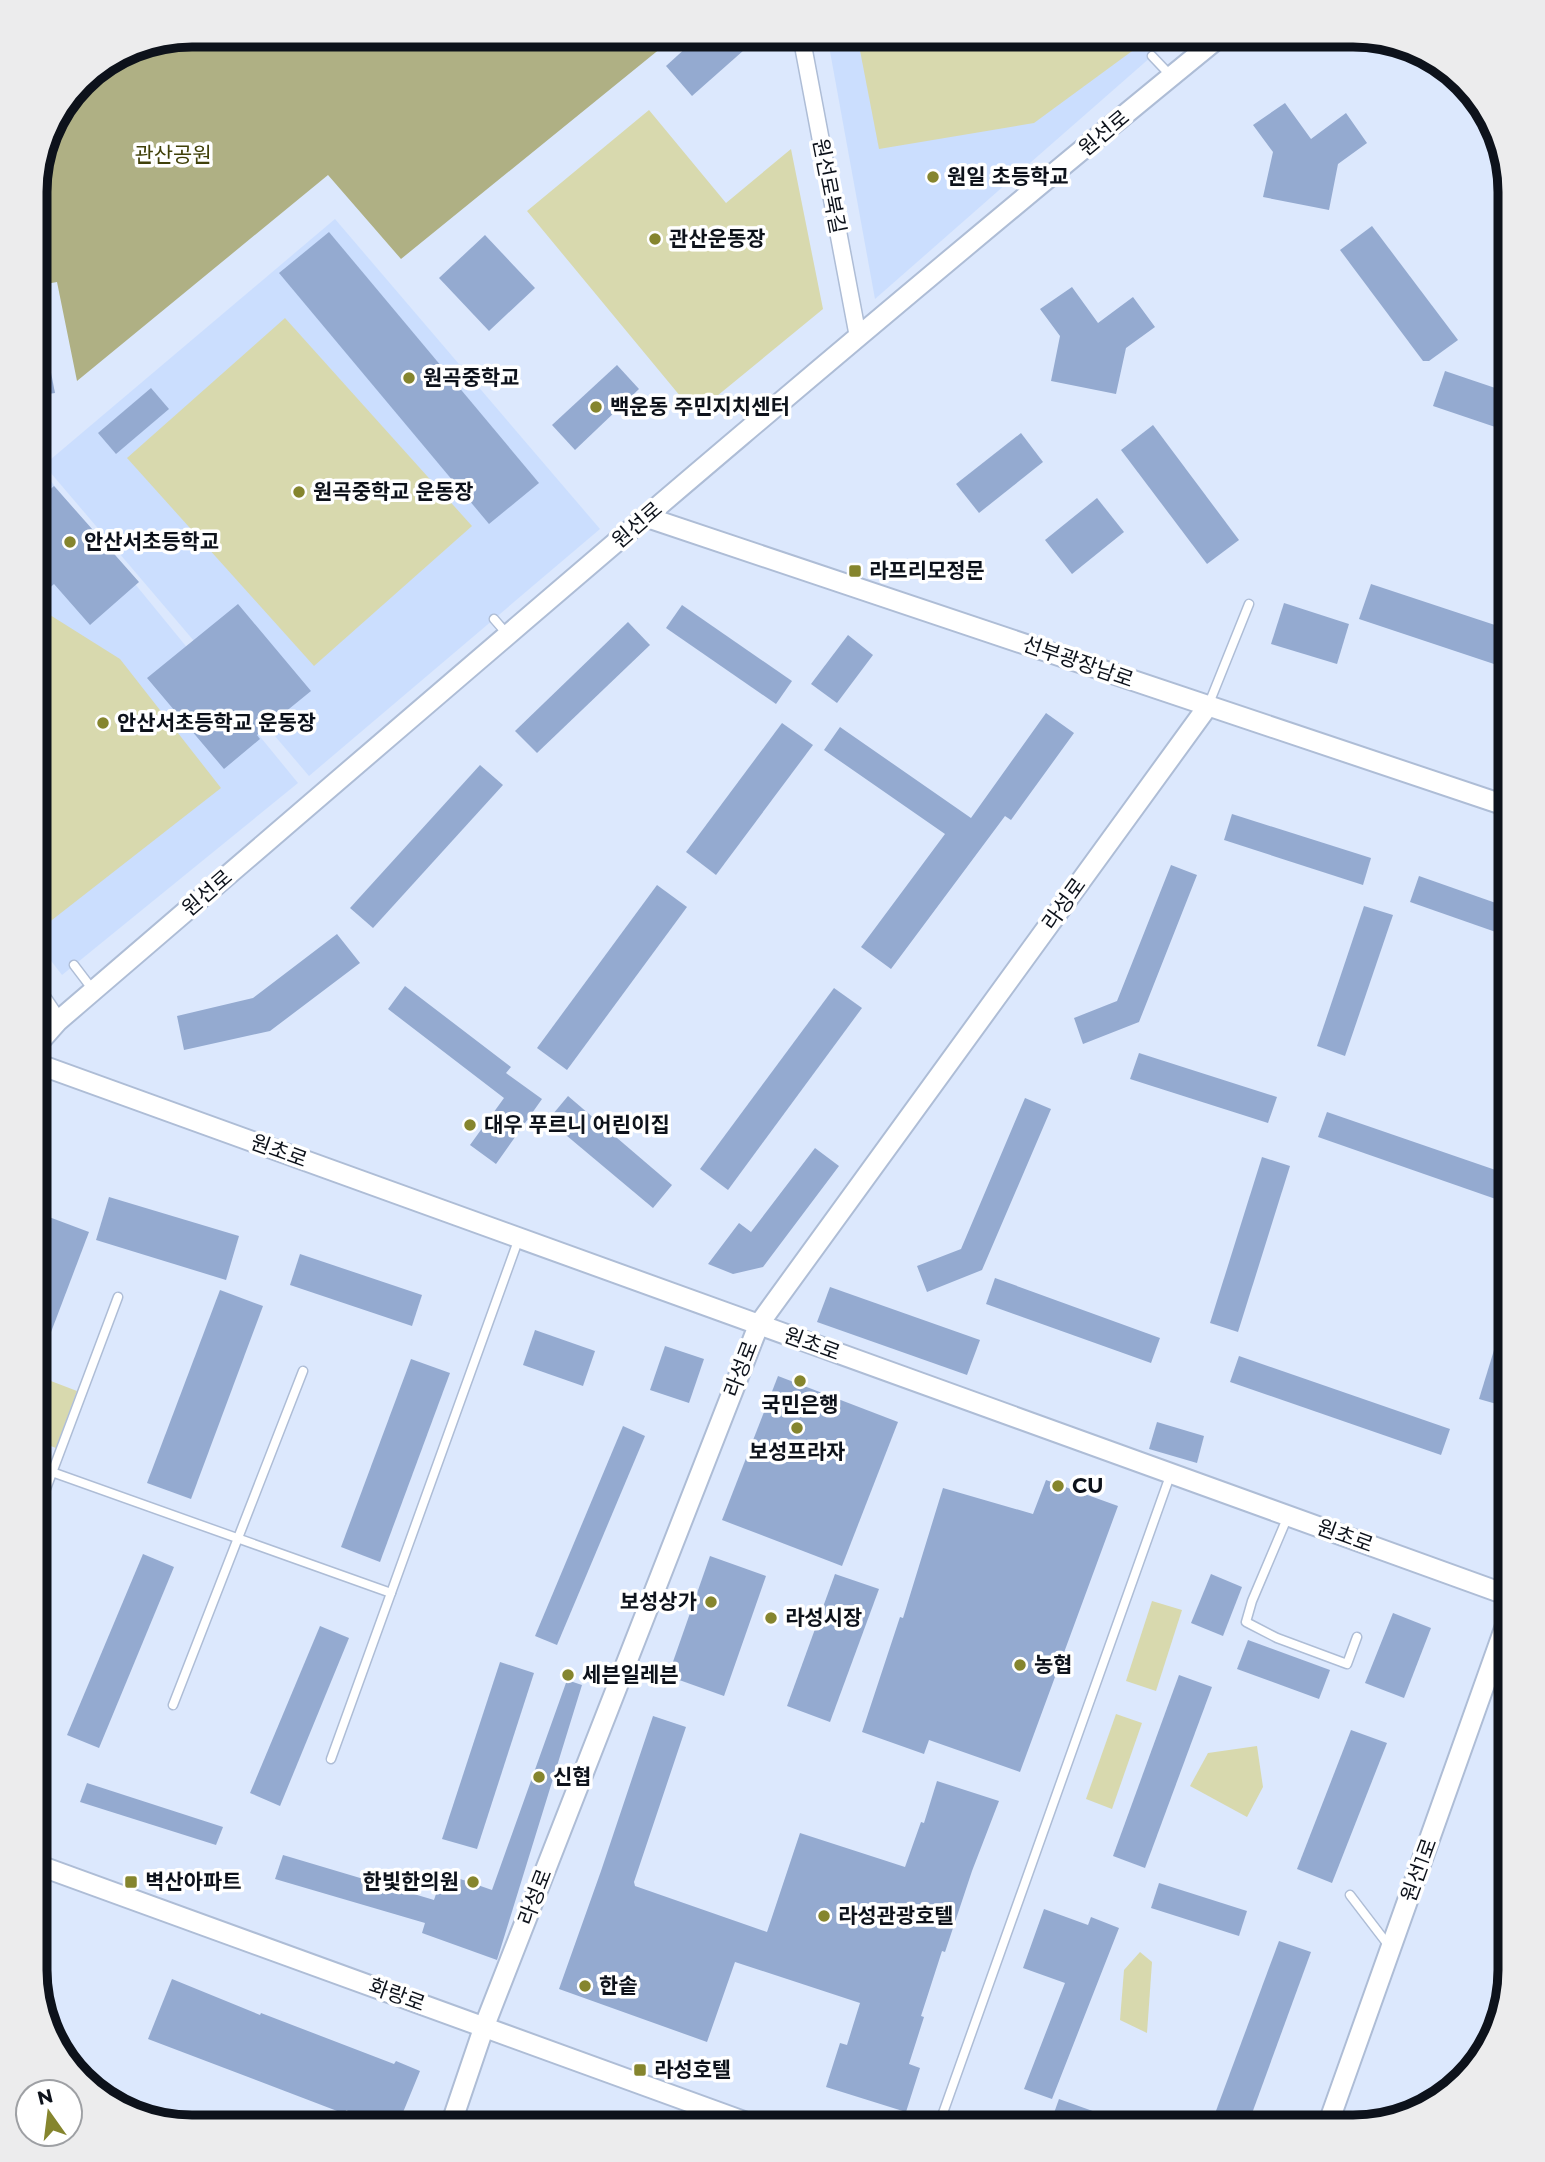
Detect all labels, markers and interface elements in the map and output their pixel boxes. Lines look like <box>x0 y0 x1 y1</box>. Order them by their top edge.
street label: 원선로 <box>1073 104 1134 161</box>
street label: 원선로북길 <box>808 136 851 236</box>
park label: 관산공원 <box>134 142 212 167</box>
place label: 원일 초등학교 <box>947 164 1069 189</box>
marker: 원일 초등학교 <box>925 169 941 185</box>
place label: 관산운동장 <box>669 226 766 251</box>
marker: 관산운동장 <box>647 231 663 247</box>
place label: 원곡중학교 <box>423 365 520 390</box>
marker: 원곡중학교 <box>401 370 417 386</box>
place label: 백운동 주민지치센터 <box>610 394 790 419</box>
marker: 백운동 주민지치센터 <box>588 399 604 415</box>
place label: 원곡중학교 운동장 <box>313 479 474 504</box>
marker: 원곡중학교 운동장 <box>291 484 307 500</box>
street label: 원선로 <box>607 496 667 553</box>
place label: 안산서초등학교 <box>84 529 219 554</box>
marker: 안산서초등학교 <box>62 534 78 550</box>
place label: 라프리모정문 <box>869 558 985 583</box>
marker: 라프리모정문 <box>847 563 863 579</box>
street label: 선부광장남로 <box>1019 631 1137 692</box>
place label: 안산서초등학교 운동장 <box>117 710 316 735</box>
marker: 안산서초등학교 운동장 <box>95 715 111 731</box>
street label: 원선로 <box>177 864 237 921</box>
street label: 라성로 <box>1036 873 1091 935</box>
place label: 대우 푸르니 어린이집 <box>484 1112 670 1137</box>
marker: 대우 푸르니 어린이집 <box>462 1117 478 1133</box>
street label: 원초로 <box>248 1129 311 1172</box>
street label: 원초로 <box>781 1322 844 1365</box>
street label: 라성로 <box>718 1337 763 1400</box>
marker: 국민은행 <box>792 1373 808 1389</box>
place label: 국민은행 <box>761 1392 839 1417</box>
marker: 보성프라자 <box>789 1420 805 1436</box>
place label: 보성프라자 <box>749 1439 845 1464</box>
place label: CU <box>1072 1473 1104 1498</box>
marker: CU <box>1050 1478 1066 1494</box>
street label: 원초로 <box>1314 1514 1377 1557</box>
place label: 보성상가 <box>620 1589 697 1614</box>
marker: 보성상가 <box>703 1594 719 1610</box>
place label: 라성시장 <box>785 1605 862 1630</box>
marker: 라성시장 <box>763 1610 779 1626</box>
place label: 농협 <box>1034 1652 1073 1677</box>
marker: 농협 <box>1012 1657 1028 1673</box>
place label: 세븐일레븐 <box>582 1662 679 1687</box>
marker: 세븐일레븐 <box>560 1667 576 1683</box>
place label: 신협 <box>553 1764 592 1789</box>
marker: 신협 <box>531 1769 547 1785</box>
street label: 원선1로 <box>1396 1835 1441 1905</box>
street label: 라성로 <box>512 1865 557 1928</box>
place label: 벽산아파트 <box>145 1869 242 1894</box>
place label: 한빛한의원 <box>362 1869 459 1894</box>
marker: 벽산아파트 <box>123 1874 139 1890</box>
marker: 한빛한의원 <box>465 1874 481 1890</box>
place label: 라성관광호텔 <box>838 1903 954 1928</box>
marker: 라성관광호텔 <box>816 1908 832 1924</box>
street label: 화랑로 <box>366 1973 429 2016</box>
place label: 한솥 <box>599 1973 638 1998</box>
marker: 한솥 <box>577 1978 593 1994</box>
place label: 라성호텔 <box>654 2057 731 2082</box>
marker: 라성호텔 <box>632 2062 648 2078</box>
north arrow <box>14 2078 84 2148</box>
text: N <box>35 2084 55 2110</box>

